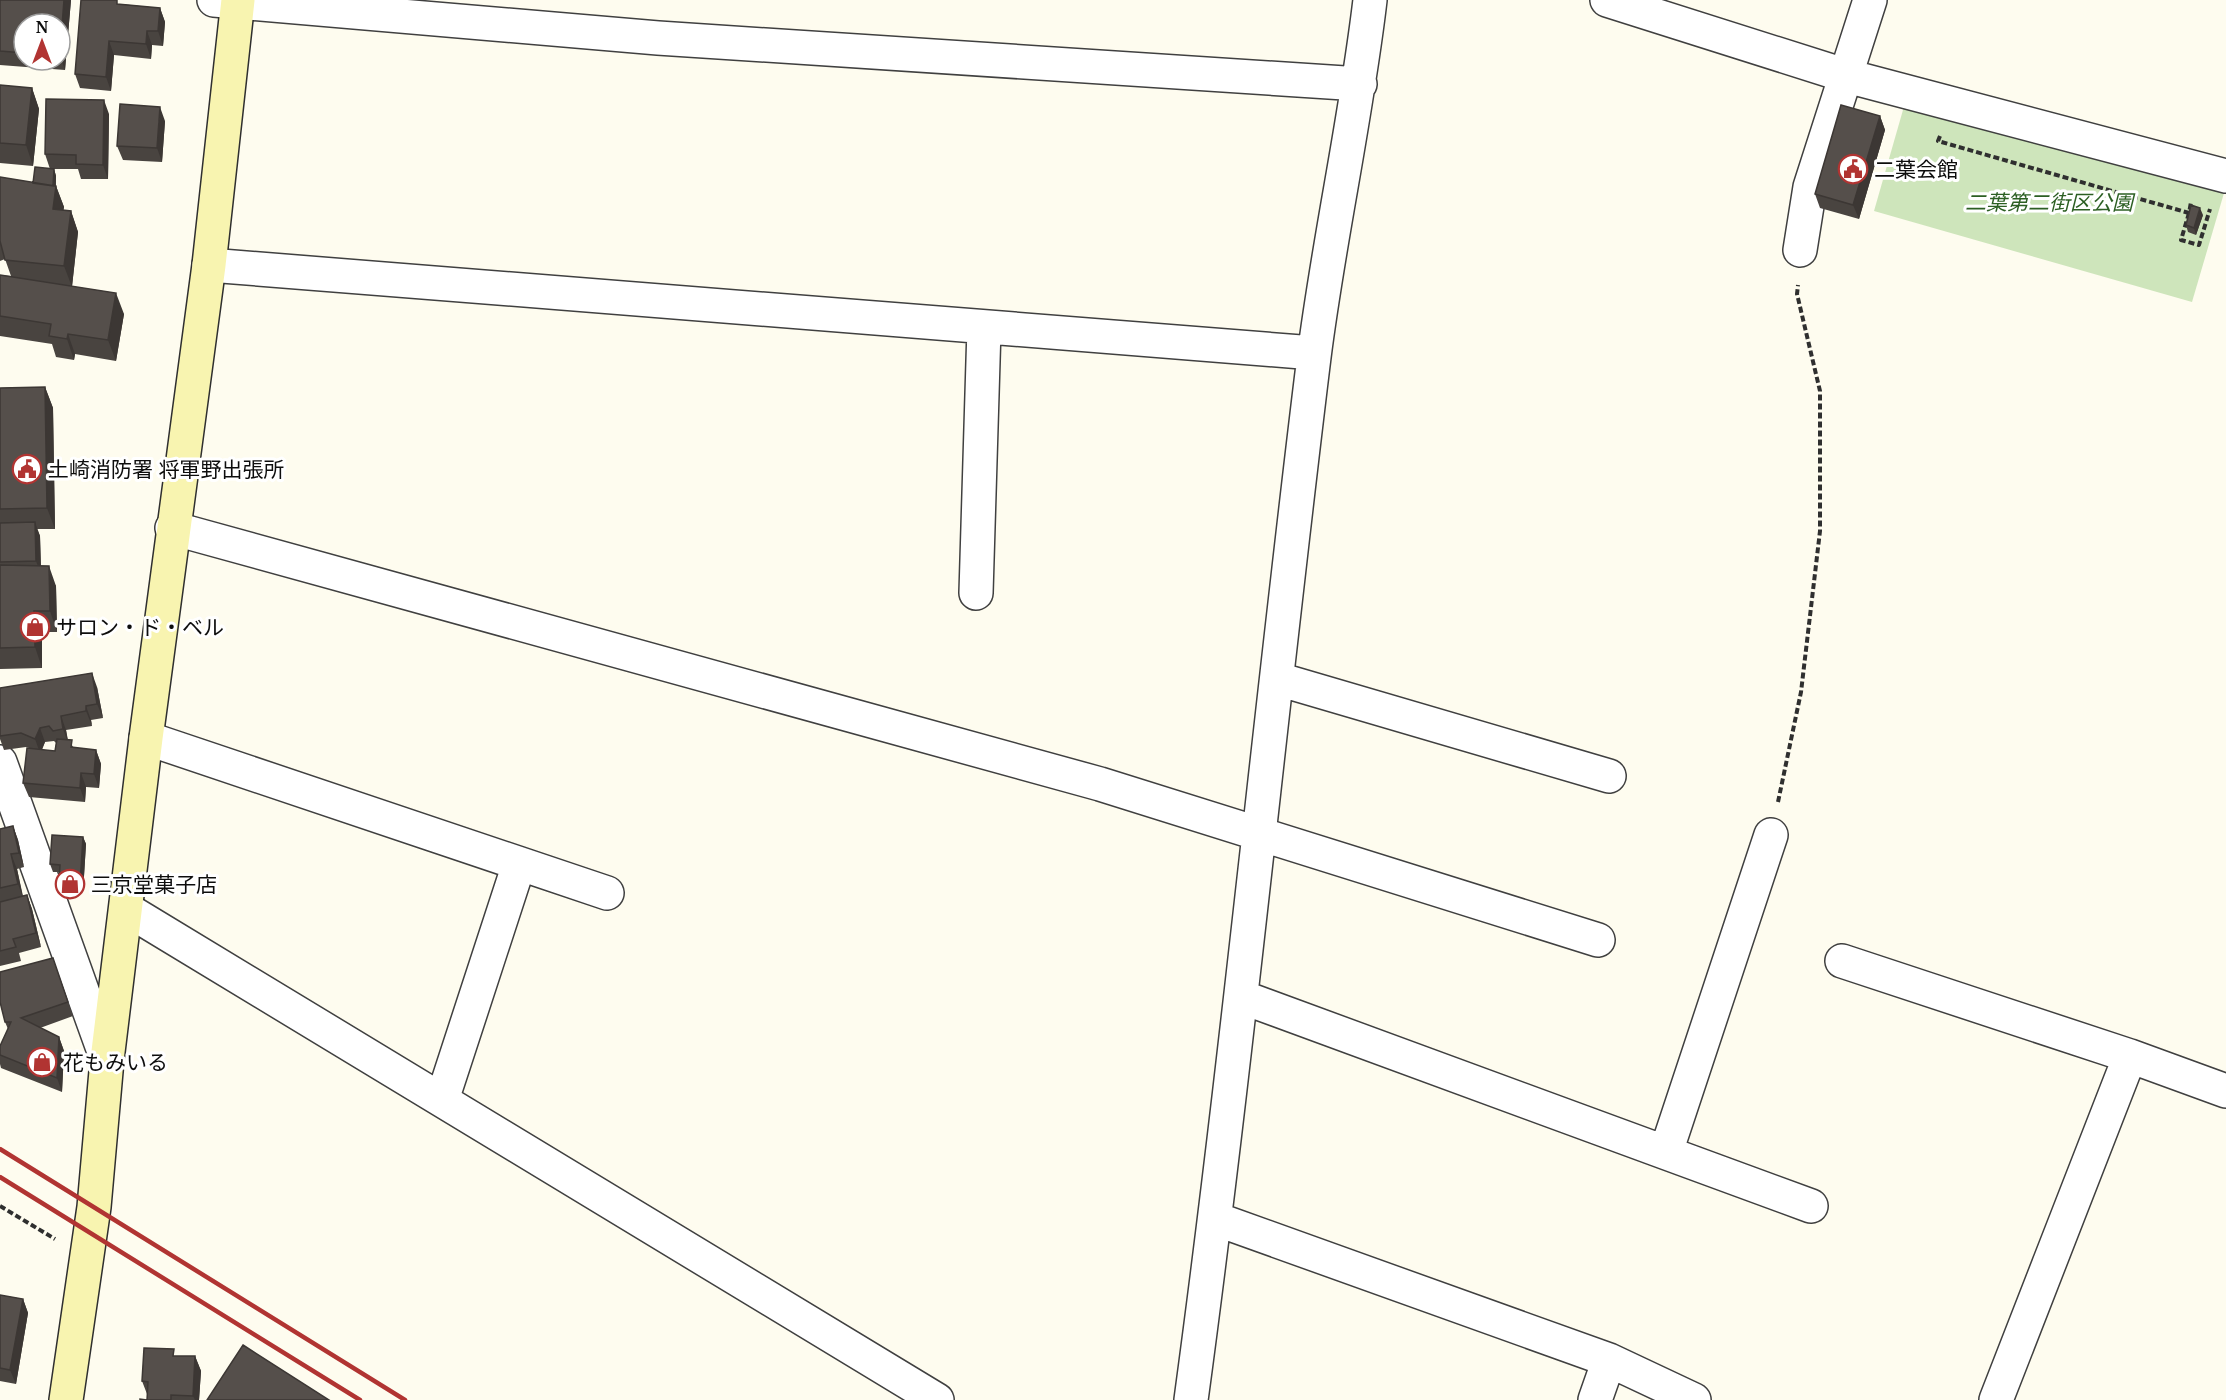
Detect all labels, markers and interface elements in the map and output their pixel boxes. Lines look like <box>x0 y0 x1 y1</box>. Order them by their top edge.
north arrow <box>12 12 72 72</box>
text: N <box>36 16 49 38</box>
public building icon: 二葉会館 <box>1837 153 1869 185</box>
place label: 二葉会館 <box>1874 155 1958 183</box>
park label: 二葉第二街区公園 <box>1965 188 2136 216</box>
public building icon: 土崎消防署 将軍野出張所 <box>11 453 43 485</box>
place label: 土崎消防署 将軍野出張所 <box>48 455 284 483</box>
shop icon: サロン・ド・ベル <box>19 611 51 643</box>
place label: サロン・ド・ベル <box>56 613 224 641</box>
shop icon: 三京堂菓子店 <box>54 868 86 900</box>
place label: 三京堂菓子店 <box>91 870 217 898</box>
shop icon: 花もみいる <box>26 1046 58 1078</box>
place label: 花もみいる <box>63 1048 168 1076</box>

